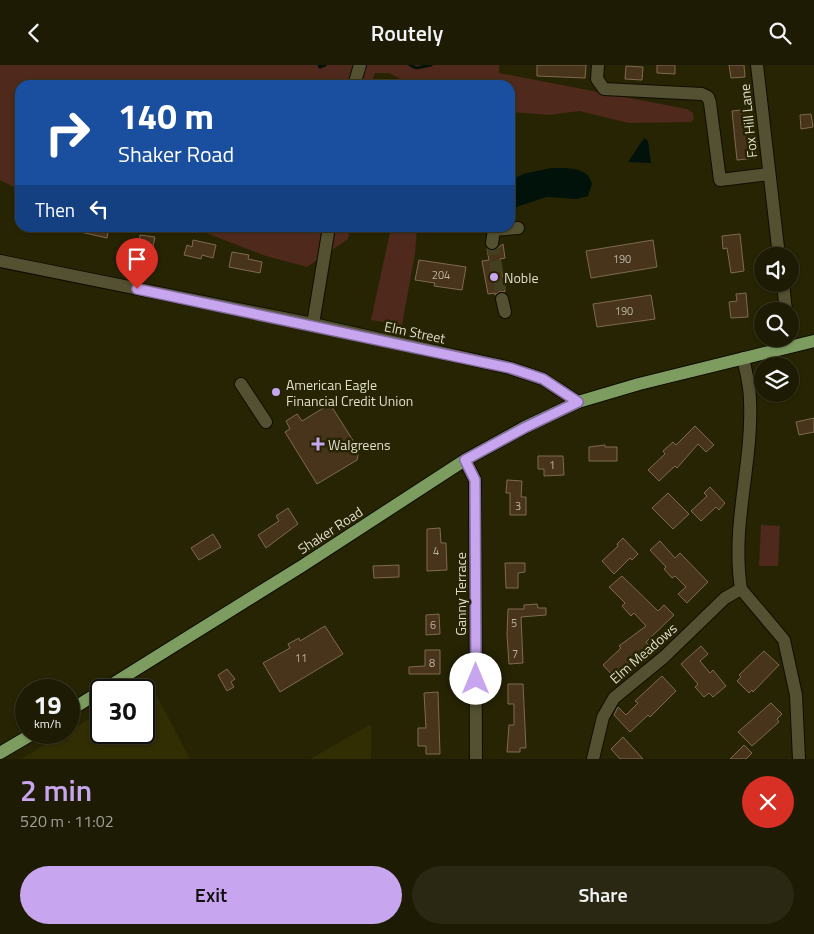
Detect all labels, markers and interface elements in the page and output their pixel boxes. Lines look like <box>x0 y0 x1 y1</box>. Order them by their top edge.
text: Routely <box>371 16 443 50</box>
icon: back <box>20 19 48 47</box>
icon: search <box>766 19 794 47</box>
street label: Fox Hill Lane <box>734 83 762 159</box>
text: 140 m <box>118 89 214 143</box>
icon: right <box>35 100 100 165</box>
text: Shaker Road <box>118 137 234 171</box>
text: Then <box>35 195 75 224</box>
icon: left <box>85 195 113 223</box>
pin <box>116 238 158 289</box>
icon: arrive <box>123 245 151 273</box>
map controls <box>754 247 799 402</box>
button: sound <box>754 247 799 292</box>
house number: 190 <box>613 251 631 267</box>
house number: 204 <box>432 267 450 283</box>
place label: Noble <box>504 267 538 288</box>
marker: Noble <box>488 271 500 283</box>
button: search <box>754 302 799 347</box>
house number: 190 <box>615 303 633 319</box>
street label: Elm Street <box>383 315 448 349</box>
button: layers <box>754 357 799 402</box>
place label: American Eagle Financial Credit Union <box>286 374 413 411</box>
marker: American Eagle Financial Credit Union <box>270 386 282 398</box>
place label: Walgreens <box>328 434 391 455</box>
marker: Walgreens <box>312 438 324 450</box>
house number: 1 <box>549 457 555 473</box>
house number: 3 <box>515 498 521 514</box>
street label: Shaker Road <box>293 501 367 559</box>
house number: 4 <box>433 543 439 559</box>
street label: Ganny Terrace <box>450 552 471 636</box>
house number: 5 <box>511 615 517 631</box>
house number: 6 <box>430 617 436 633</box>
street label: Elm Meadows <box>605 618 681 688</box>
house number: 7 <box>512 646 518 662</box>
house number: 11 <box>295 650 307 666</box>
position arrow <box>449 652 501 704</box>
house number: 8 <box>429 655 435 671</box>
speed limit sign: 30 <box>90 679 155 744</box>
text: 19 <box>33 686 62 724</box>
text: km/h <box>34 714 61 733</box>
text: 2 min <box>20 767 92 813</box>
button: close <box>742 776 794 828</box>
text: 520 m · 11:02 <box>20 809 114 833</box>
button: Exit <box>20 866 402 924</box>
button: Share <box>412 866 794 924</box>

